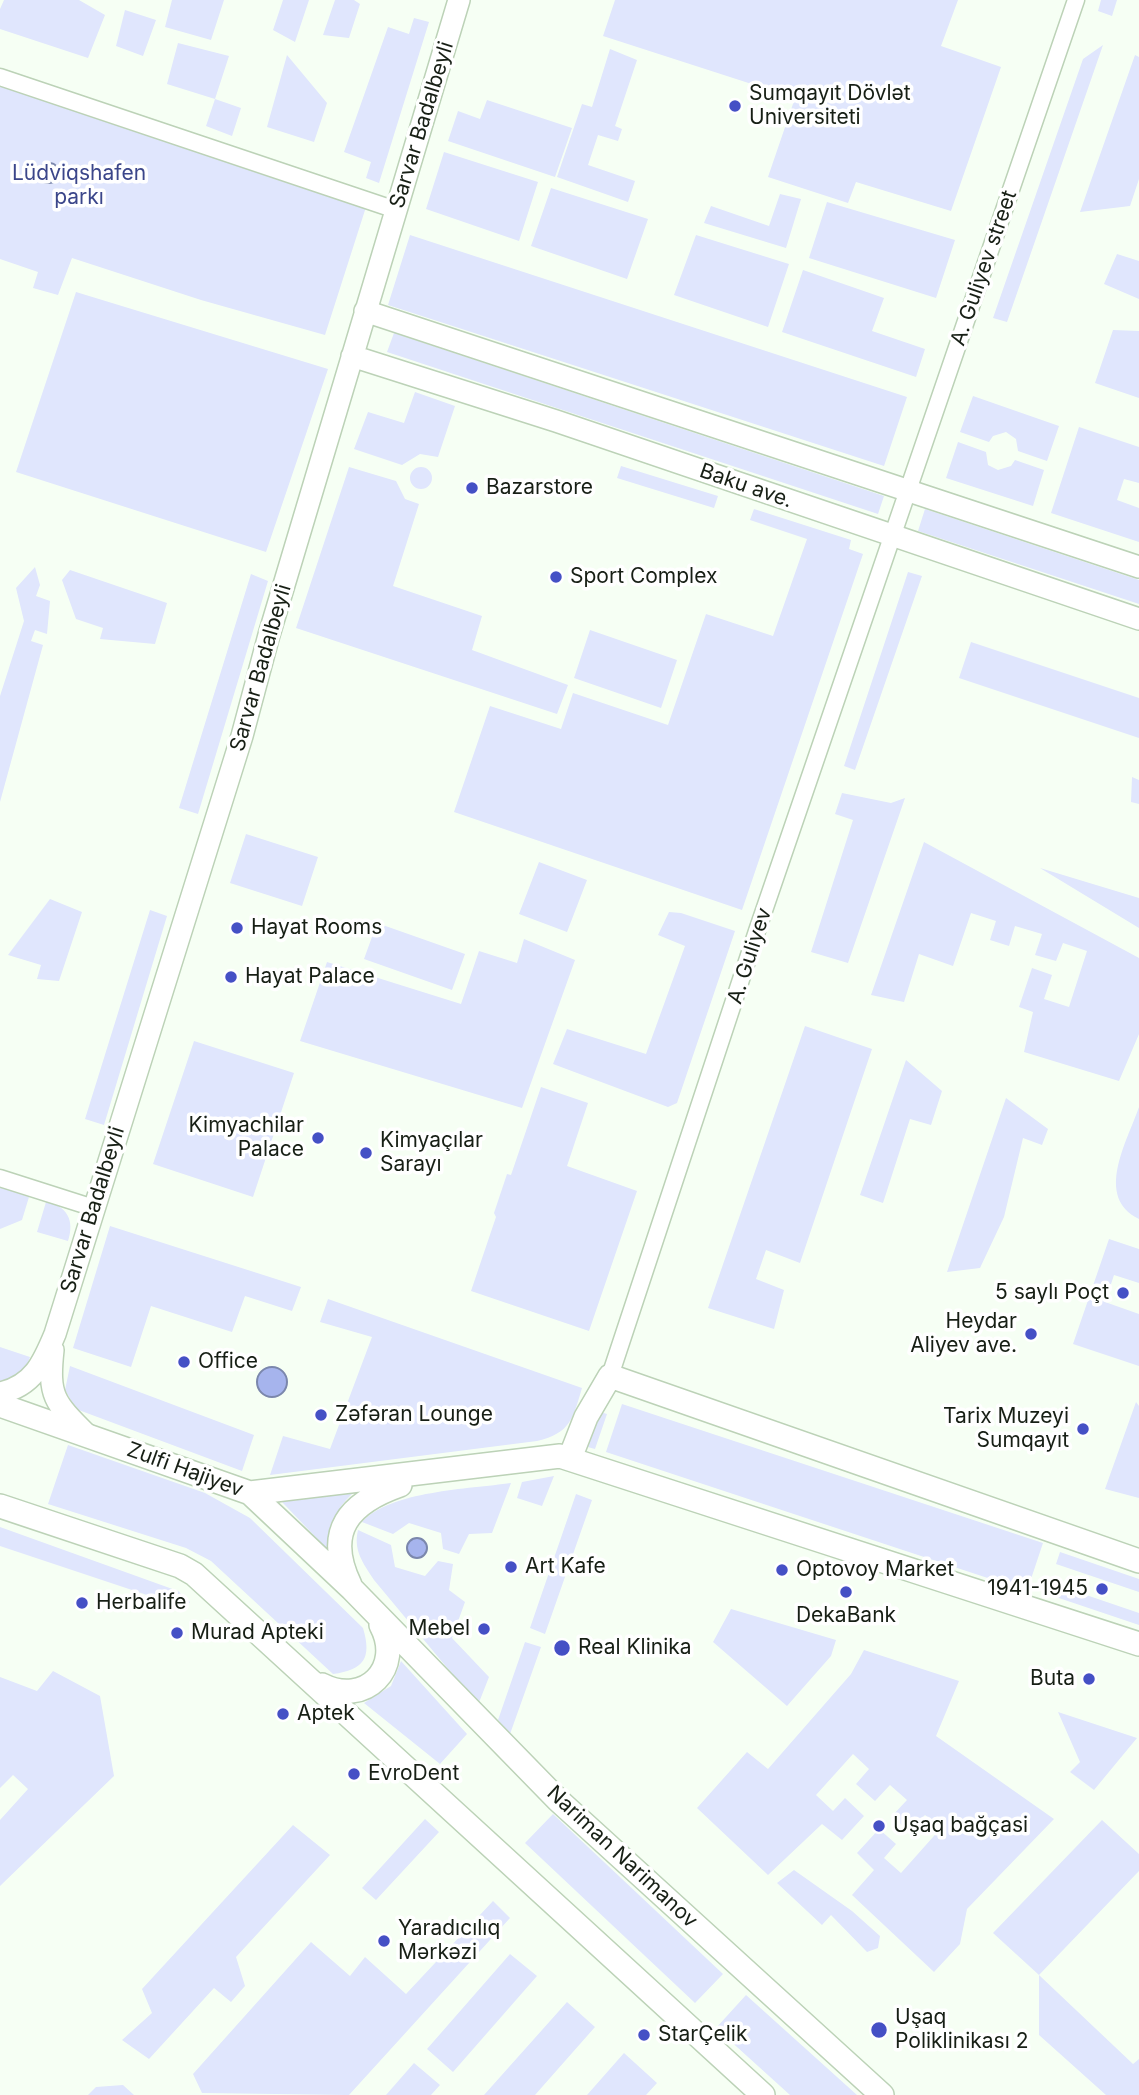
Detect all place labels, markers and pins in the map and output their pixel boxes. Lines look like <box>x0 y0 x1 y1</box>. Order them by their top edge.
place label: Sumqayıt Dövlət Universiteti <box>749 81 911 131</box>
marker: Sumqayıt Dövlət Universiteti <box>727 98 743 114</box>
place label: Bazarstore <box>486 475 593 501</box>
marker: Bazarstore <box>464 480 480 496</box>
place label: Sport Complex <box>570 564 717 590</box>
marker: Sport Complex <box>548 569 564 585</box>
place label: Hayat Rooms <box>251 915 382 941</box>
marker: Hayat Rooms <box>229 920 245 936</box>
place label: Hayat Palace <box>245 964 375 990</box>
marker: Hayat Palace <box>223 969 239 985</box>
place label: Kimyachilar Palace <box>189 1113 304 1163</box>
place label: Kimyaçılar Sarayı <box>380 1128 483 1178</box>
marker: Kimyachilar Palace <box>310 1130 326 1146</box>
marker: Kimyaçılar Sarayı <box>358 1145 374 1161</box>
place label: 5 saylı Poçt <box>995 1280 1109 1306</box>
marker: 5 saylı Poçt <box>1115 1285 1131 1301</box>
place label: Heydar Aliyev ave. <box>910 1309 1017 1359</box>
marker: Heydar Aliyev ave. <box>1023 1326 1039 1342</box>
place label: Office <box>198 1349 258 1375</box>
marker: Office <box>176 1354 192 1370</box>
place label: Zәfәran Lounge <box>335 1402 493 1428</box>
place label: Tarix Muzeyi Sumqayıt <box>943 1404 1069 1454</box>
marker: Zәfәran Lounge <box>313 1407 329 1423</box>
marker: Tarix Muzeyi Sumqayıt <box>1075 1421 1091 1437</box>
place label: Art Kafe <box>525 1554 606 1580</box>
place label: Optovoy Market <box>796 1557 954 1583</box>
marker: Art Kafe <box>503 1559 519 1575</box>
marker: Optovoy Market <box>774 1562 790 1578</box>
place label: 1941-1945 <box>987 1576 1088 1602</box>
marker: 1941-1945 <box>1094 1581 1110 1597</box>
marker: DekaBank <box>838 1584 854 1600</box>
place label: Herbalife <box>96 1590 187 1616</box>
marker: Herbalife <box>74 1595 90 1611</box>
place label: DekaBank <box>796 1603 896 1629</box>
place label: Mebel <box>409 1616 470 1642</box>
place label: Murad Apteki <box>191 1620 324 1646</box>
marker: Mebel <box>476 1621 492 1637</box>
marker: Murad Apteki <box>169 1625 185 1641</box>
place label: Real Klinika <box>578 1635 692 1661</box>
marker: Real Klinika <box>552 1638 572 1658</box>
place label: Buta <box>1030 1666 1075 1692</box>
marker: Buta <box>1081 1671 1097 1687</box>
place label: Aptek <box>297 1701 355 1727</box>
marker: Aptek <box>275 1706 291 1722</box>
place label: EvroDent <box>368 1761 459 1787</box>
marker: EvroDent <box>346 1766 362 1782</box>
place label: Uşaq bağçasi <box>893 1813 1028 1839</box>
marker: Uşaq bağçasi <box>871 1818 887 1834</box>
place label: Yaradıcılıq Mərkəzi <box>398 1916 500 1966</box>
marker: Yaradıcılıq Mərkəzi <box>376 1933 392 1949</box>
place label: Uşaq Poliklinikası 2 <box>895 2005 1028 2055</box>
marker: Uşaq Poliklinikası 2 <box>869 2020 889 2040</box>
place label: StarÇelik <box>658 2022 747 2048</box>
marker: StarÇelik <box>636 2027 652 2043</box>

